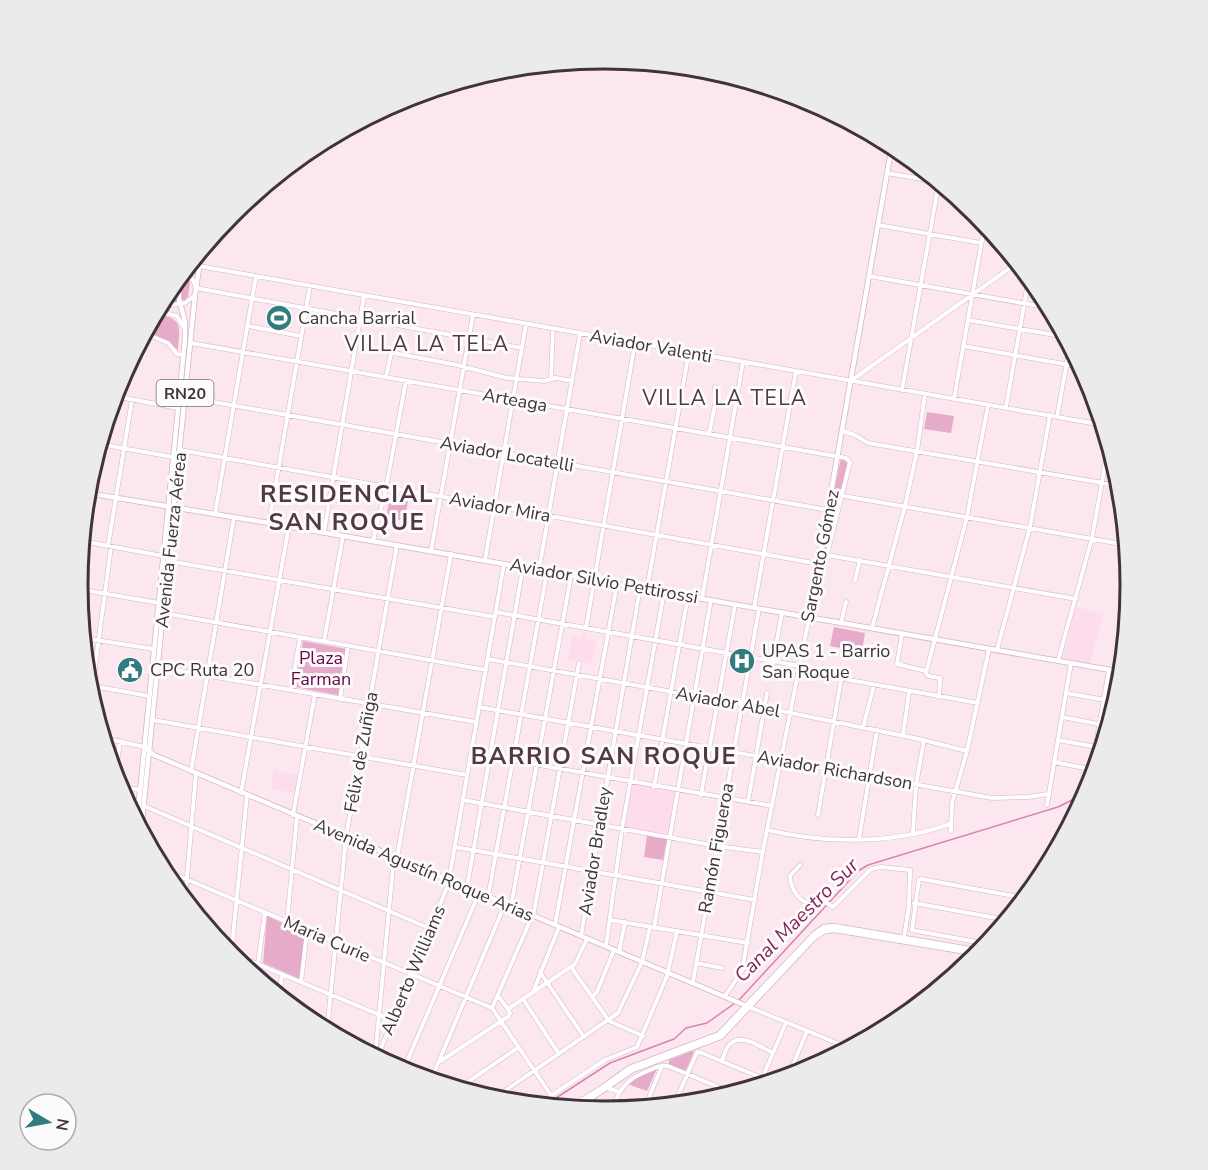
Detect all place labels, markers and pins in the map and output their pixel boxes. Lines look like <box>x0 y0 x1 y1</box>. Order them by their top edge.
sports icon: Cancha Barrial <box>264 303 294 333</box>
place label: Cancha Barrial <box>298 306 417 330</box>
place label: UPAS 1 - Barrio San Roque <box>762 639 890 684</box>
hospital icon: UPAS 1 - Barrio San Roque <box>727 646 757 676</box>
public building icon: CPC Ruta 20 <box>115 655 145 685</box>
place label: CPC Ruta 20 <box>150 658 254 682</box>

